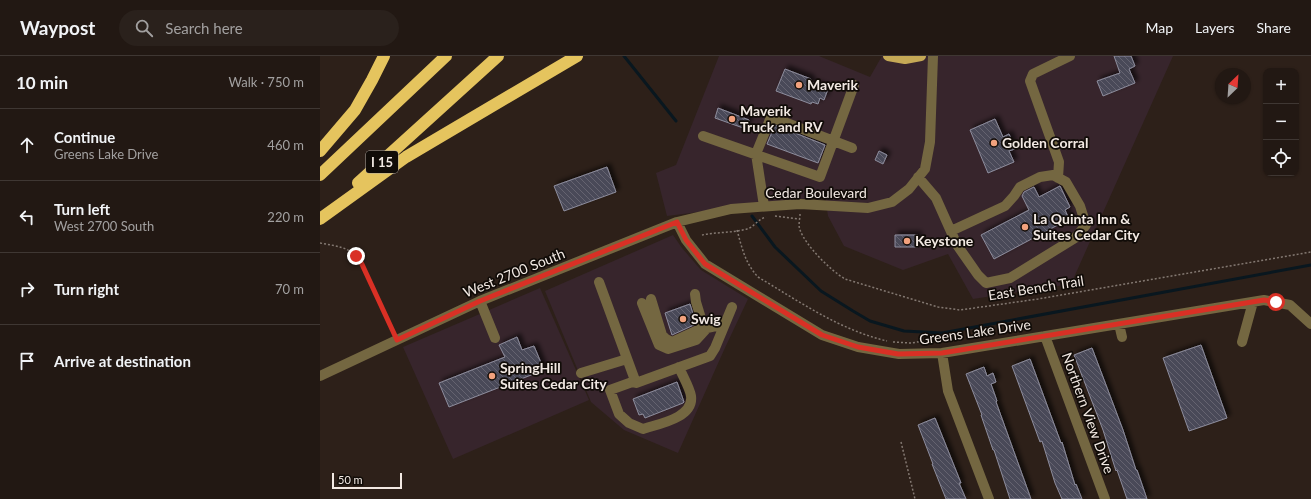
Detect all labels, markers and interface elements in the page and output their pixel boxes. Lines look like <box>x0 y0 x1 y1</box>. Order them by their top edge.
search box <box>119 10 399 46</box>
text: Waypost <box>20 16 95 39</box>
icon: search <box>133 17 155 39</box>
text: Search here <box>165 19 243 37</box>
text: Map <box>1145 19 1173 36</box>
text: Layers <box>1195 19 1235 36</box>
text: Share <box>1257 19 1291 36</box>
north arrow <box>1215 68 1251 104</box>
map controls <box>1263 68 1299 176</box>
button: + <box>1263 68 1299 104</box>
text: 10 min <box>16 72 68 93</box>
text: Walk · 750 m <box>228 74 304 90</box>
place label: Maverik <box>807 76 858 93</box>
marker: Maverik <box>794 80 804 90</box>
place label: Maverik Truck and RV <box>740 102 823 135</box>
button: − <box>1263 104 1299 140</box>
marker: Maverik Truck and RV <box>727 114 737 124</box>
text: Continue <box>54 128 115 146</box>
icon: ahead <box>16 134 38 156</box>
place label: Golden Corral <box>1002 134 1088 151</box>
text: 460 m <box>267 137 304 153</box>
marker: Golden Corral <box>989 138 999 148</box>
button: locate <box>1263 140 1299 176</box>
text: Greens Lake Drive <box>54 146 158 162</box>
road number: I 15 <box>366 151 398 173</box>
street label: Cedar Boulevard <box>765 184 867 201</box>
text: Turn left <box>54 200 110 218</box>
icon: left <box>16 206 38 228</box>
text: 220 m <box>267 209 304 225</box>
place label: La Quinta Inn & Suites Cedar City <box>1033 210 1140 243</box>
text: West 2700 South <box>54 218 154 234</box>
marker: La Quinta Inn & Suites Cedar City <box>1020 222 1030 232</box>
place label: Keystone <box>915 232 974 249</box>
marker: Keystone <box>902 236 912 246</box>
street label: West 2700 South <box>461 244 567 301</box>
route end <box>347 247 365 265</box>
street label: East Bench Trail <box>987 272 1085 303</box>
icon: right <box>16 278 38 300</box>
text: Turn right <box>54 280 119 298</box>
text: 70 m <box>275 281 304 297</box>
route start <box>1267 293 1285 311</box>
place label: Swig <box>691 310 721 327</box>
marker: Swig <box>678 314 688 324</box>
street label: Greens Lake Drive <box>918 315 1032 348</box>
icon: arrive <box>16 350 38 372</box>
street label: Northern View Drive <box>1059 350 1118 476</box>
text: Arrive at destination <box>54 352 191 370</box>
place label: SpringHill Suites Cedar City <box>500 359 607 392</box>
marker: SpringHill Suites Cedar City <box>487 371 497 381</box>
scale bar <box>332 471 402 490</box>
text: 50 m <box>338 473 363 486</box>

